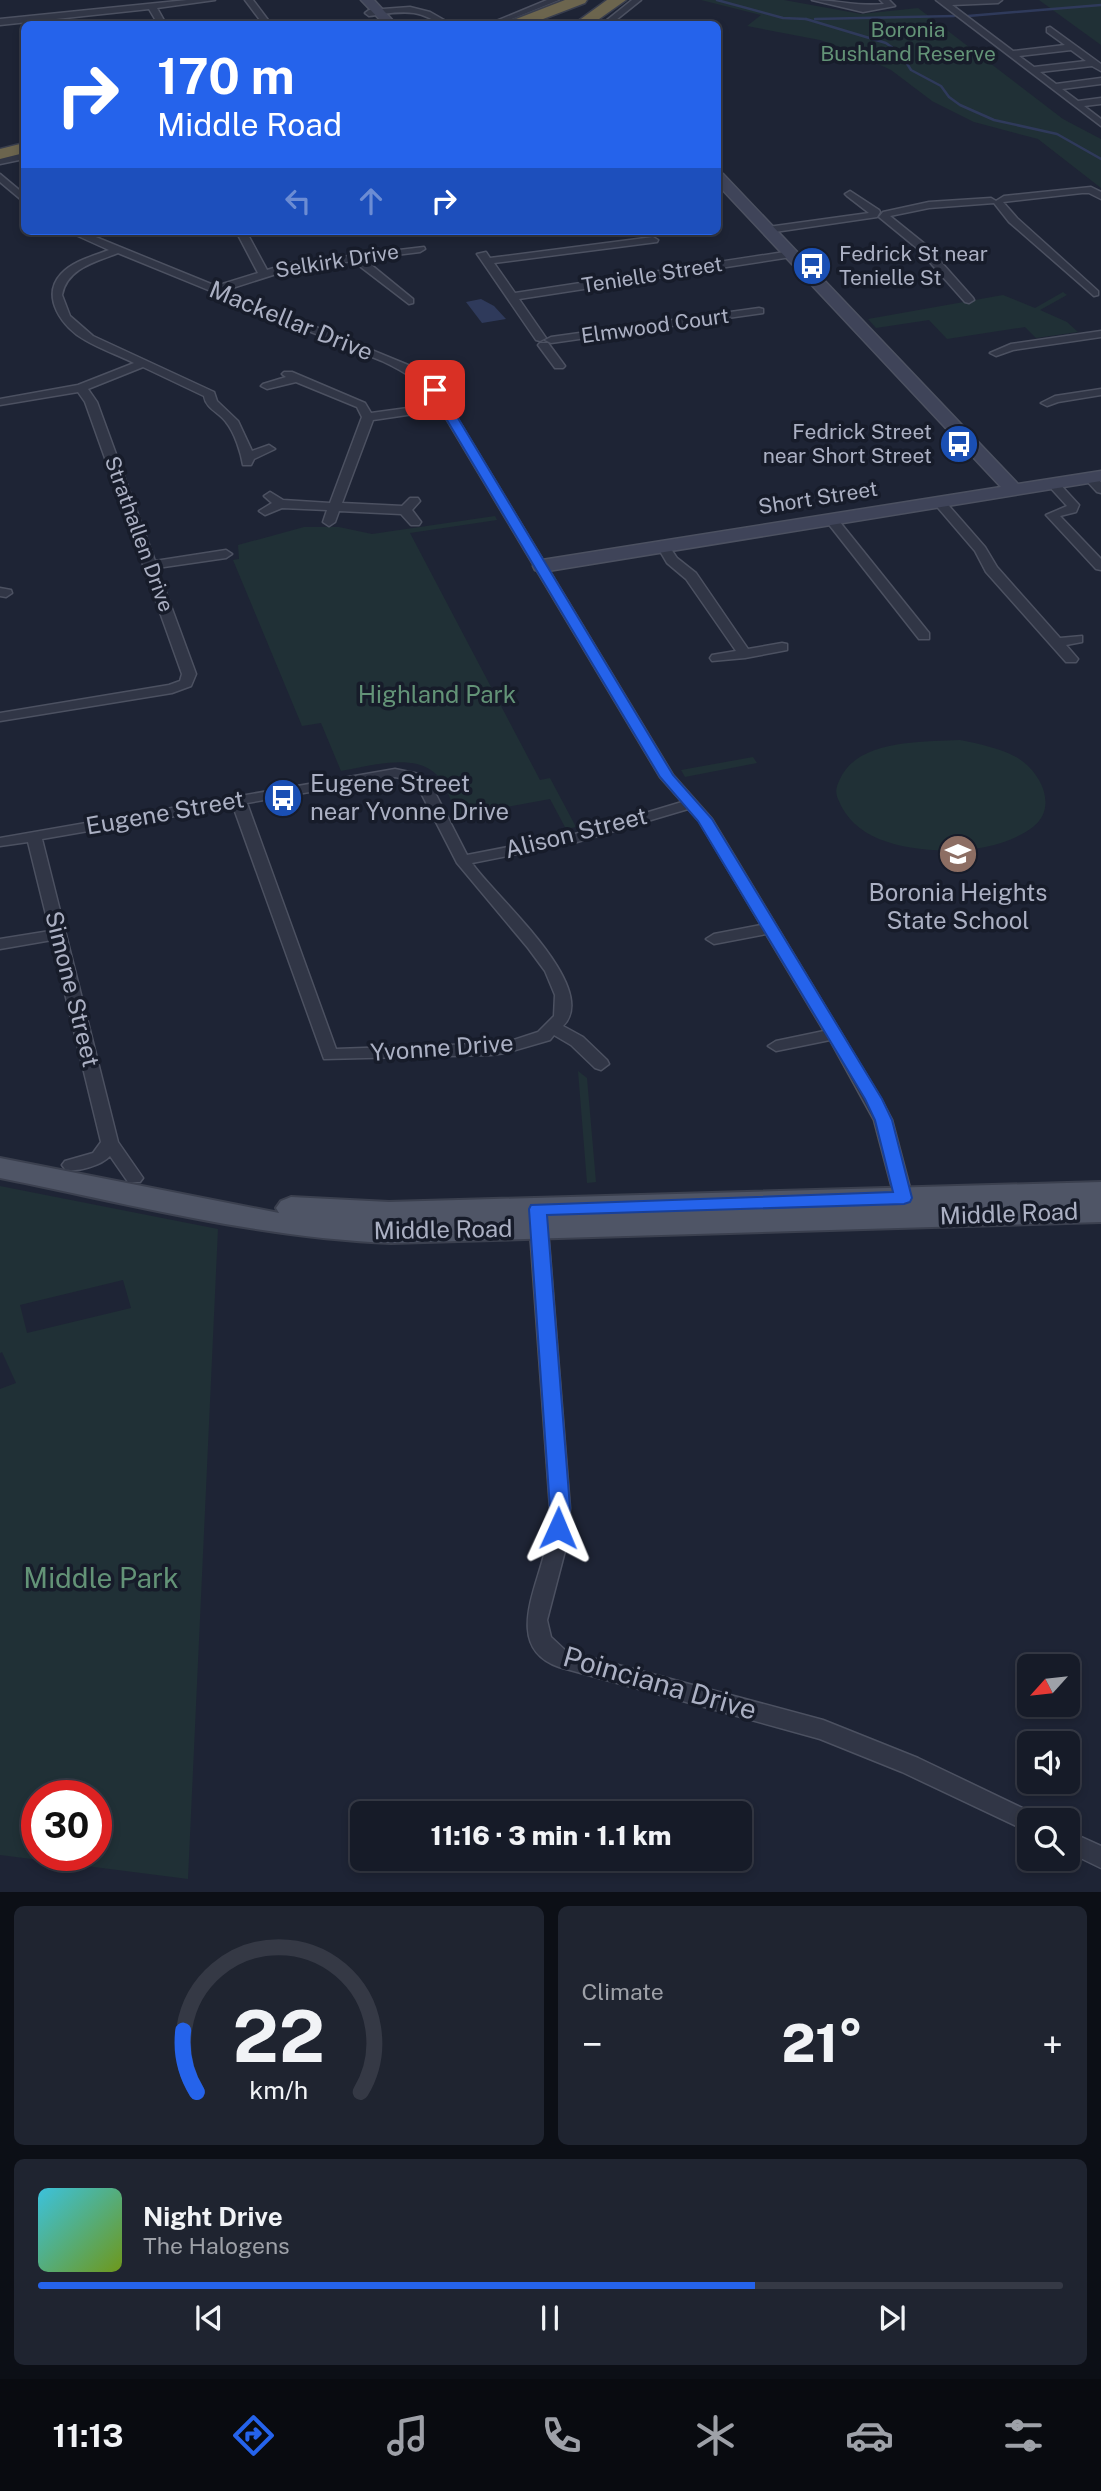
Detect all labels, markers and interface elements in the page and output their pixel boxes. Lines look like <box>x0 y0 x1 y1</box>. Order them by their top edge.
park label: Boronia Bushland Reserve <box>820 17 996 66</box>
text: 170 m <box>157 47 295 105</box>
icon: right <box>42 49 133 140</box>
text: Middle Road <box>157 106 342 143</box>
icon: left <box>279 182 317 220</box>
icon: ahead <box>352 182 390 220</box>
icon: right <box>425 182 463 220</box>
street label: Selkirk Drive <box>273 238 400 283</box>
place label: Fedrick St near Tenielle St <box>839 241 988 290</box>
bus stop icon: Fedrick St near Tenielle St <box>791 245 833 287</box>
street label: Tenielle Street <box>580 251 724 298</box>
street label: Mackellar Drive <box>206 275 377 366</box>
street label: Elmwood Court <box>579 303 730 348</box>
pin <box>405 360 465 420</box>
icon: arrive <box>416 371 454 409</box>
place label: Fedrick Street near Short Street <box>763 419 932 468</box>
bus stop icon: Fedrick Street near Short Street <box>938 423 980 465</box>
street label: Strathallen Drive <box>100 453 179 615</box>
street label: Short Street <box>756 476 879 519</box>
park label: Highland Park <box>358 680 516 708</box>
place label: Eugene Street near Yvonne Drive <box>310 769 509 825</box>
bus stop icon: Eugene Street near Yvonne Drive <box>262 777 304 819</box>
street label: Eugene Street <box>84 784 246 840</box>
street label: Alison Street <box>502 801 650 863</box>
school or university icon: Boronia Heights State School <box>937 833 979 875</box>
place label: Boronia Heights State School <box>869 878 1047 934</box>
street label: Simone Street <box>40 908 106 1070</box>
street label: Yvonne Drive <box>369 1028 514 1066</box>
street label: Middle Road <box>939 1197 1079 1229</box>
street label: Middle Road <box>373 1214 513 1244</box>
position arrow <box>521 1491 595 1565</box>
park label: Middle Park <box>23 1561 179 1594</box>
street label: Poinciana Drive <box>560 1639 761 1726</box>
north arrow <box>1017 1654 1080 1717</box>
map controls <box>1017 1654 1080 1871</box>
button: sound <box>1017 1731 1080 1794</box>
speed limit sign: 30 <box>21 1780 112 1871</box>
button: search <box>1017 1808 1080 1871</box>
text: 11:16 · 3 min · 1.1 km <box>431 1820 671 1851</box>
text: Climate <box>582 1978 664 2005</box>
text: 22 <box>233 1993 325 2078</box>
text: 21° <box>781 2013 863 2074</box>
text: − <box>582 2022 603 2067</box>
text: + <box>1042 2022 1063 2067</box>
text: km/h <box>249 2074 308 2104</box>
text: Night Drive <box>143 2201 283 2232</box>
text: The Halogens <box>143 2232 290 2259</box>
icon: previous <box>190 2299 228 2337</box>
icon: pause <box>531 2299 569 2337</box>
icon: next <box>873 2299 911 2337</box>
icon: directions <box>229 2411 278 2460</box>
icon: music <box>383 2411 432 2460</box>
icon: phone <box>537 2411 586 2460</box>
icon: climate <box>691 2411 740 2460</box>
icon: car <box>845 2411 894 2460</box>
icon: filters <box>999 2411 1048 2460</box>
text: 11:13 <box>53 2417 124 2454</box>

